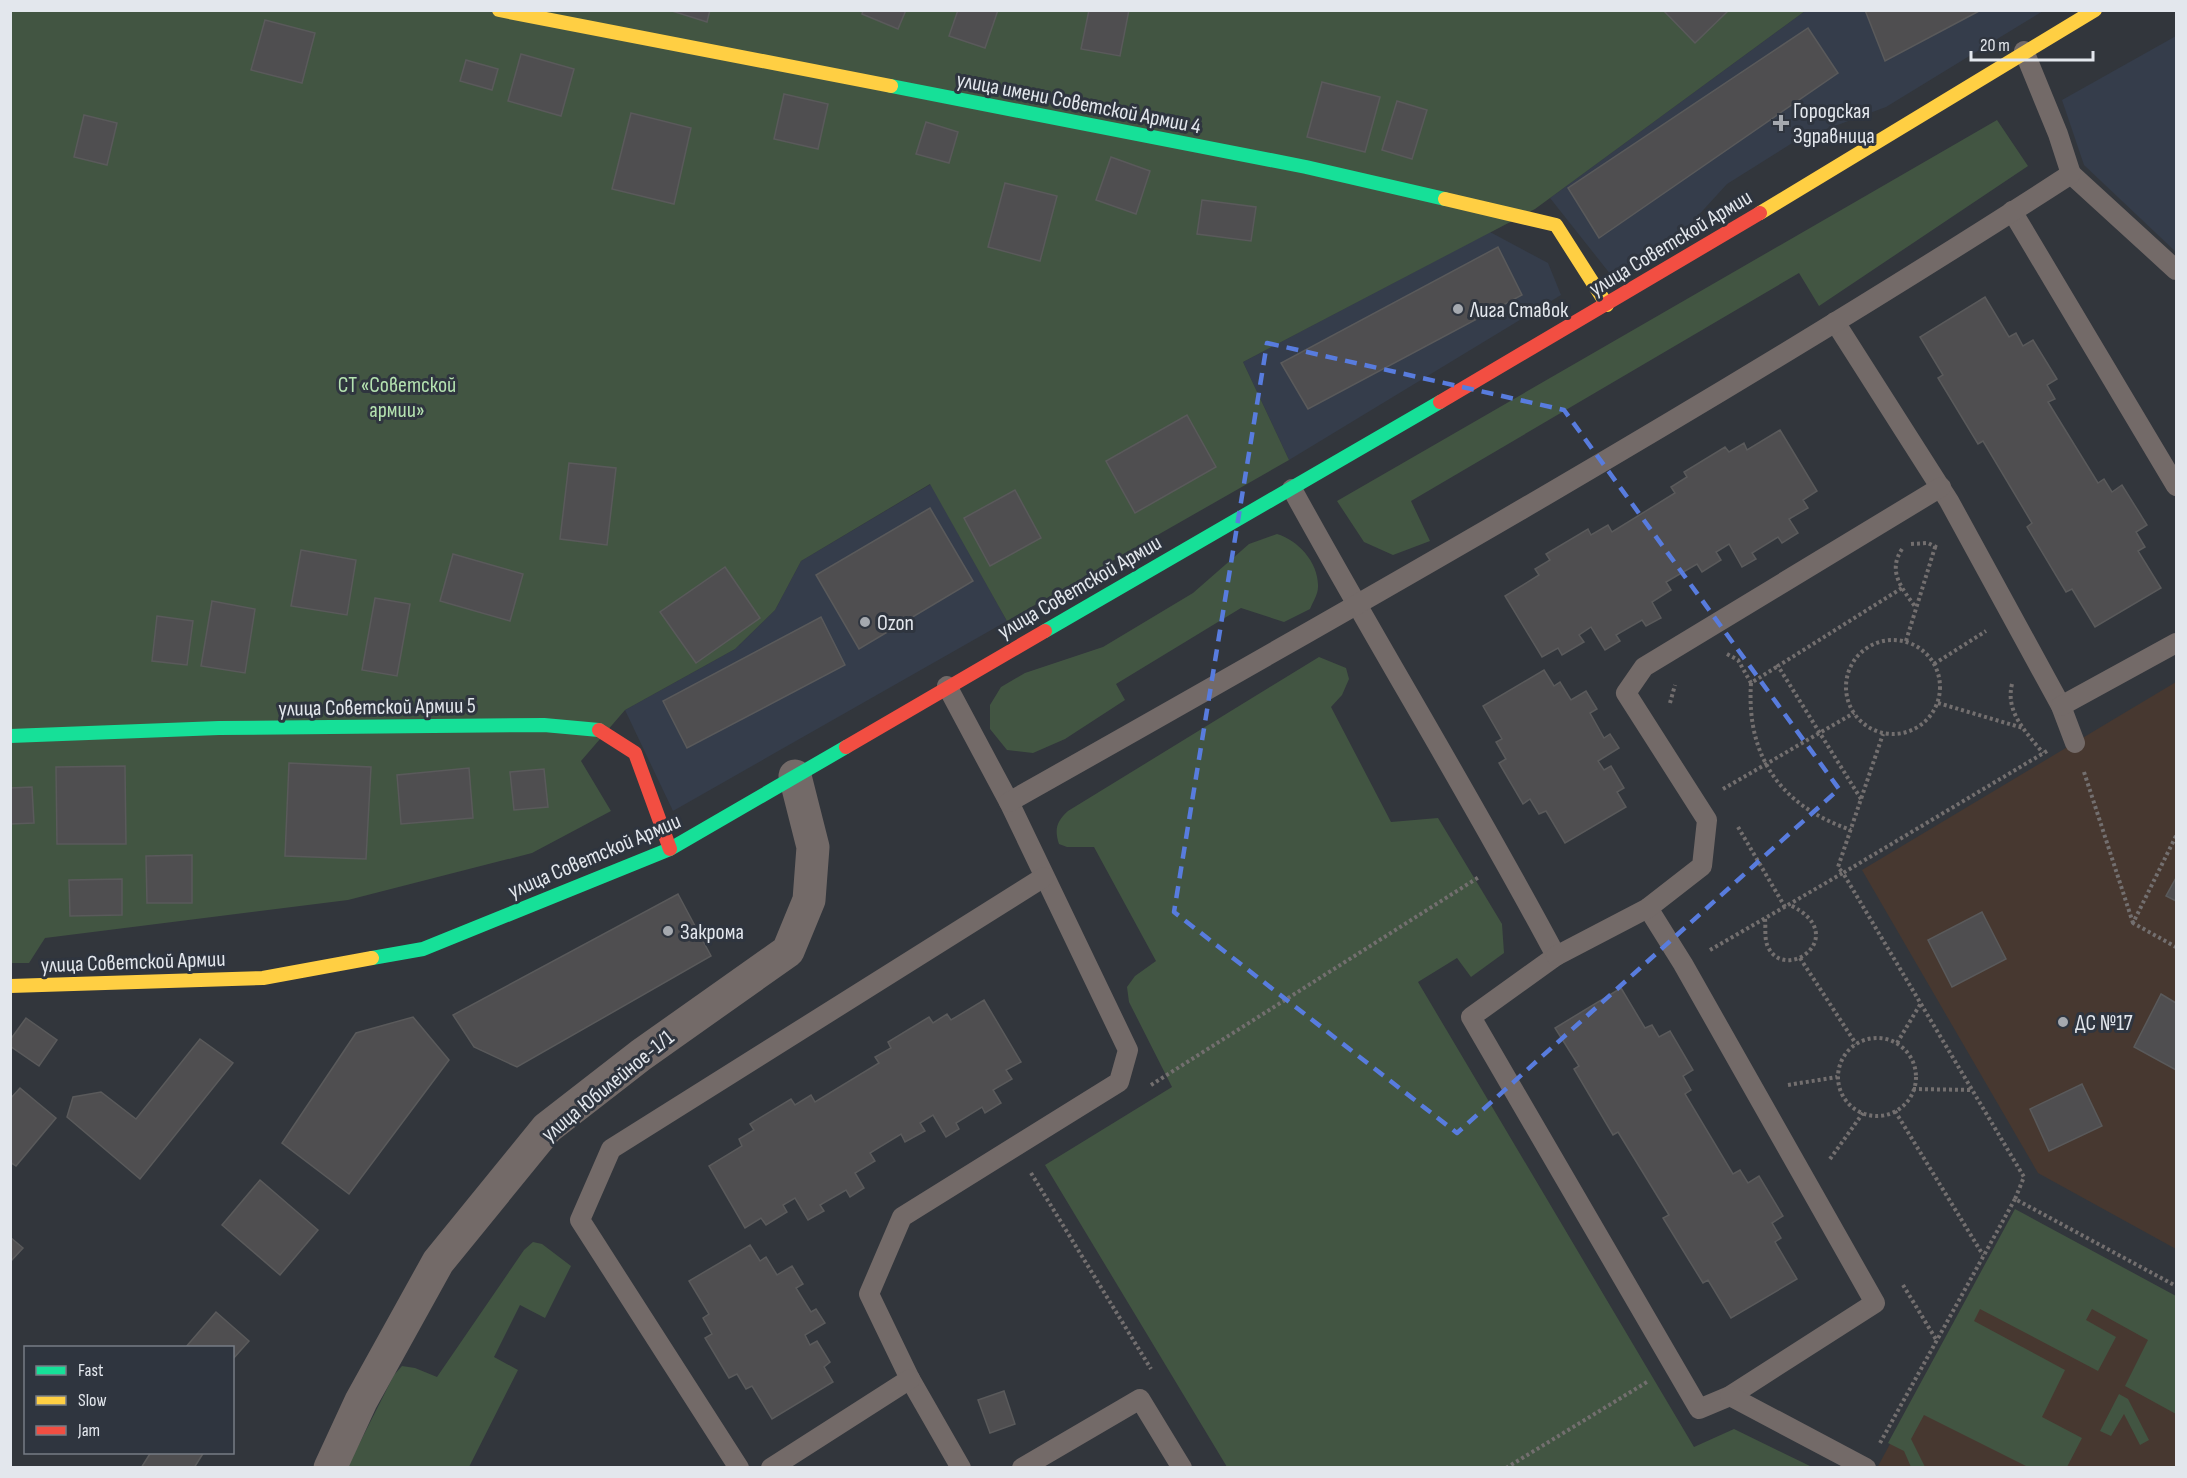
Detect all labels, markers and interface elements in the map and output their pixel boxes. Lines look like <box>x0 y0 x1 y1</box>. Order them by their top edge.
scale bar <box>1971 24 2092 62</box>
text: 20 m <box>1980 35 2010 56</box>
street label: улица имени Советской Армии 4 <box>954 67 1203 140</box>
place label: Городская Здравница <box>1793 98 1875 150</box>
marker: Городская Здравница <box>1774 116 1788 130</box>
street label: улица Советской Армии <box>1585 184 1757 302</box>
place label: Лига Ставок <box>1469 297 1569 324</box>
marker: Лига Ставок <box>1451 302 1465 316</box>
park label: СТ «Советской армии» <box>338 372 456 424</box>
street label: улица Советской Армии <box>993 529 1167 645</box>
place label: Ozon <box>877 610 914 637</box>
marker: Ozon <box>858 615 872 629</box>
street label: улица Советской Армии 5 <box>278 692 476 723</box>
street label: улица Советской Армии <box>504 808 685 905</box>
place label: Закрома <box>680 919 744 946</box>
marker: Закрома <box>661 924 675 938</box>
street label: улица Советской Армии <box>40 946 226 979</box>
place label: ДС №17 <box>2075 1010 2133 1037</box>
marker: ДС №17 <box>2056 1015 2070 1029</box>
street label: улица Юбилейное-1/1 <box>536 1024 680 1148</box>
legend <box>24 1346 234 1454</box>
text: Fast <box>78 1360 104 1381</box>
text: Slow <box>78 1390 107 1411</box>
text: Jam <box>77 1420 100 1441</box>

